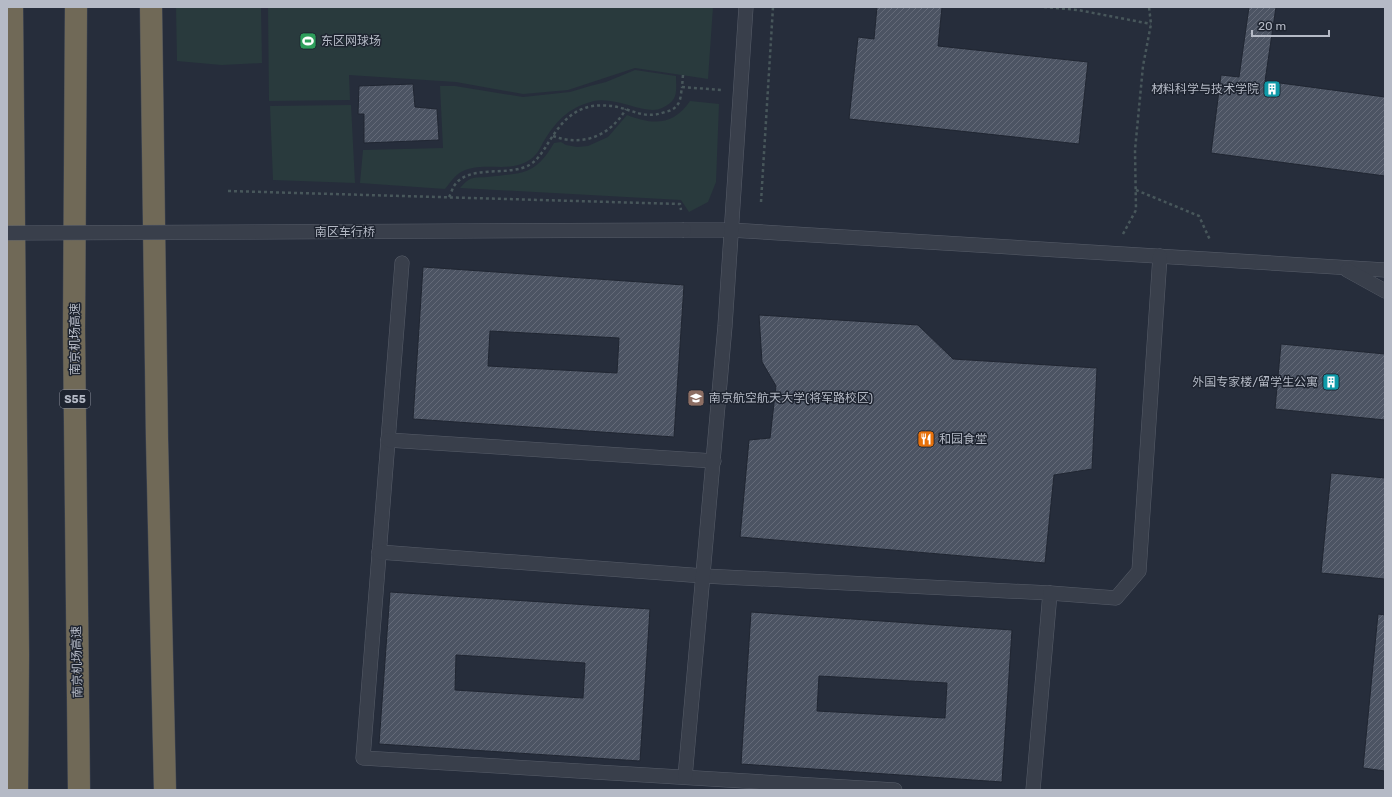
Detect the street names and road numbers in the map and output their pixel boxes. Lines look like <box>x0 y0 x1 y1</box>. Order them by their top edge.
street label: 南区车行桥 <box>315 225 375 239</box>
street label: 南京机场高速 <box>68 303 82 375</box>
road number: S55 <box>60 390 90 408</box>
street label: 南京机场高速 <box>69 626 85 698</box>

